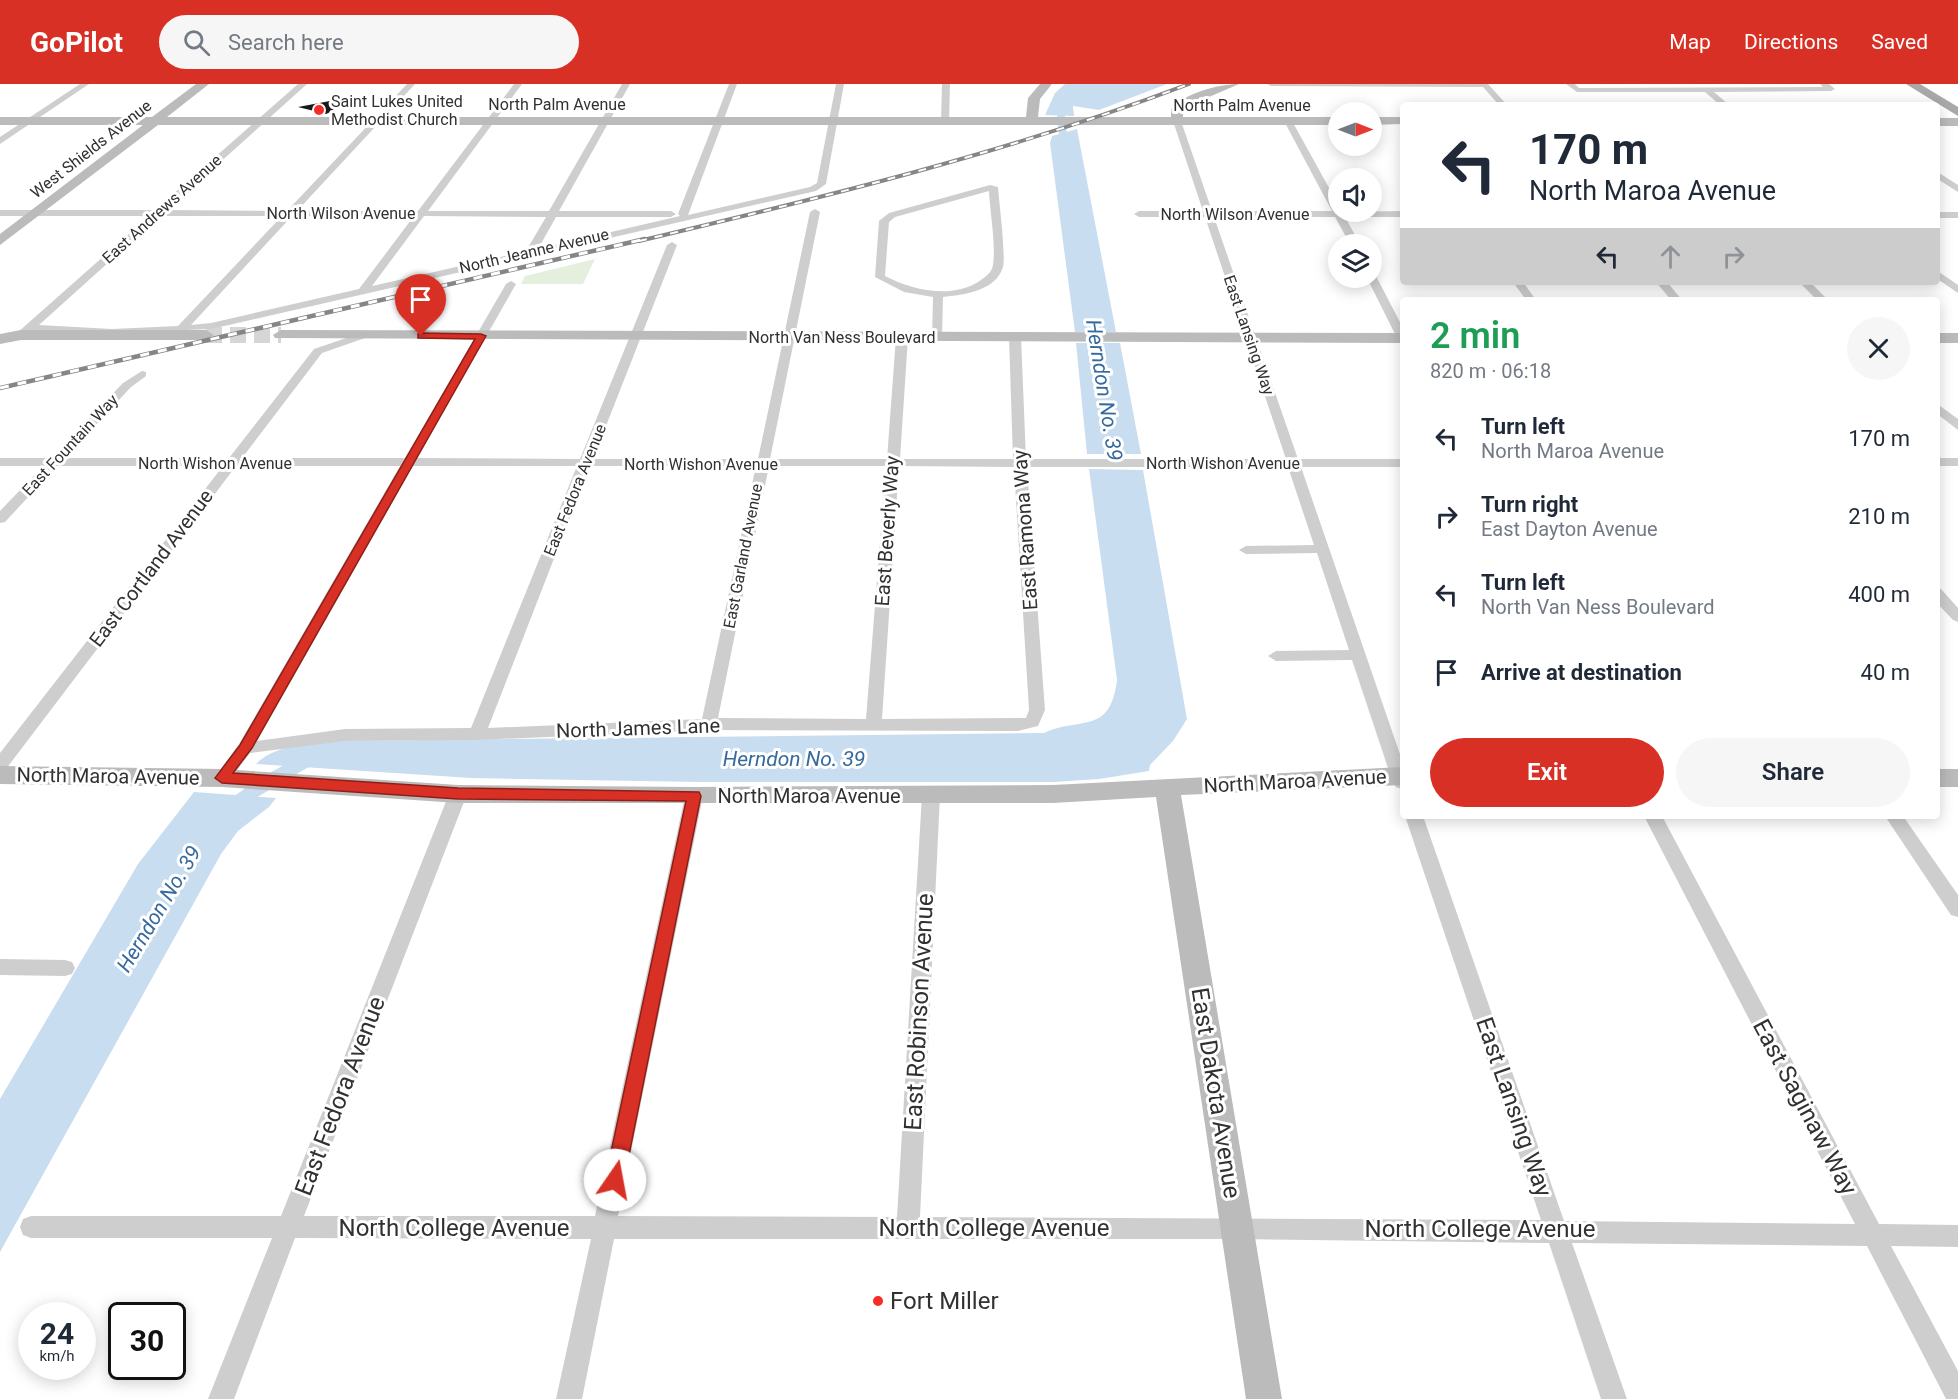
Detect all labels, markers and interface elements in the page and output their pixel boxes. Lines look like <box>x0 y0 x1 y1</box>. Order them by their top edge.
search box <box>159 15 579 69</box>
text: GoPilot <box>30 26 123 59</box>
icon: search <box>180 26 213 59</box>
text: Search here <box>228 30 344 55</box>
text: Map <box>1669 30 1711 54</box>
text: Directions <box>1744 30 1838 54</box>
text: Saved <box>1871 30 1928 54</box>
place label: Saint Lukes United Methodist Church <box>331 92 463 129</box>
street label: North Palm Avenue <box>488 95 626 114</box>
street label: West Shields Avenue <box>27 96 155 202</box>
street label: North Palm Avenue <box>1173 96 1311 115</box>
north arrow <box>1328 102 1382 156</box>
map controls <box>1328 102 1382 288</box>
marker: Saint Lukes United Methodist Church <box>312 103 326 117</box>
text: 170 m <box>1529 125 1648 174</box>
icon: left <box>1430 126 1508 204</box>
street label: East Andrews Avenue <box>98 150 226 268</box>
button: sound <box>1328 168 1382 222</box>
text: North Maroa Avenue <box>1529 175 1776 207</box>
street label: North Wilson Avenue <box>267 204 415 223</box>
street label: North Wilson Avenue <box>1161 205 1309 224</box>
street label: North Jeanne Avenue <box>457 225 611 277</box>
button: layers <box>1328 234 1382 288</box>
icon: left <box>1591 240 1624 273</box>
icon: ahead <box>1654 240 1687 273</box>
icon: right <box>1717 240 1750 273</box>
street label: East Lansing Way <box>1220 273 1279 398</box>
pin <box>395 274 446 336</box>
icon: arrive <box>404 283 437 316</box>
text: 2 min <box>1430 315 1520 357</box>
button: close <box>1847 317 1910 380</box>
water label: Herndon No. 39 <box>1081 318 1127 462</box>
street label: North Van Ness Boulevard <box>749 328 935 347</box>
text: 820 m · 06:18 <box>1430 359 1551 383</box>
street label: East Fountain Way <box>18 390 122 500</box>
text: Turn left <box>1481 414 1565 439</box>
street label: East Fedora Avenue <box>540 421 610 559</box>
icon: left <box>1430 422 1463 455</box>
text: 170 m <box>1848 426 1910 451</box>
text: North Maroa Avenue <box>1481 439 1664 463</box>
street label: East Ramona Way <box>1007 448 1043 611</box>
street label: North Wishon Avenue <box>138 454 292 473</box>
street label: East Beverly Way <box>870 454 904 607</box>
street label: North Wishon Avenue <box>1146 454 1300 473</box>
street label: North Wishon Avenue <box>624 455 778 474</box>
street label: East Garland Avenue <box>720 482 766 630</box>
street label: East Cortland Avenue <box>84 485 218 651</box>
text: Turn right <box>1481 492 1578 517</box>
icon: right <box>1430 500 1463 533</box>
text: 210 m <box>1848 504 1910 529</box>
text: East Dayton Avenue <box>1481 517 1658 541</box>
text: Turn left <box>1481 570 1565 595</box>
icon: left <box>1430 578 1463 611</box>
text: 400 m <box>1848 582 1910 607</box>
text: North Van Ness Boulevard <box>1481 595 1715 619</box>
icon: arrive <box>1430 656 1463 689</box>
text: Arrive at destination <box>1481 660 1682 685</box>
text: 40 m <box>1861 660 1910 685</box>
street label: North James Lane <box>556 713 720 743</box>
button: Exit <box>1430 738 1664 807</box>
button: Share <box>1676 738 1910 807</box>
water label: Herndon No. 39 <box>723 747 865 771</box>
street label: North Maroa Avenue <box>16 762 200 790</box>
street label: North Maroa Avenue <box>1203 764 1387 798</box>
street label: North Maroa Avenue <box>717 784 901 808</box>
water label: Herndon No. 39 <box>112 842 206 976</box>
street label: East Robinson Avenue <box>899 893 939 1131</box>
street label: East Dakota Avenue <box>1186 986 1246 1200</box>
street label: East Fedora Avenue <box>289 992 391 1200</box>
street label: East Lansing Way <box>1470 1013 1558 1201</box>
street label: East Saginaw Way <box>1747 1014 1863 1200</box>
position arrow <box>583 1148 647 1212</box>
street label: North College Avenue <box>339 1214 569 1242</box>
street label: North College Avenue <box>879 1214 1109 1242</box>
street label: North College Avenue <box>1365 1215 1595 1243</box>
place label: Fort Miller <box>890 1287 999 1315</box>
marker: Fort Miller <box>871 1294 885 1308</box>
speed limit sign: 30 <box>108 1302 186 1380</box>
text: 24 <box>40 1316 74 1351</box>
text: km/h <box>39 1347 75 1365</box>

